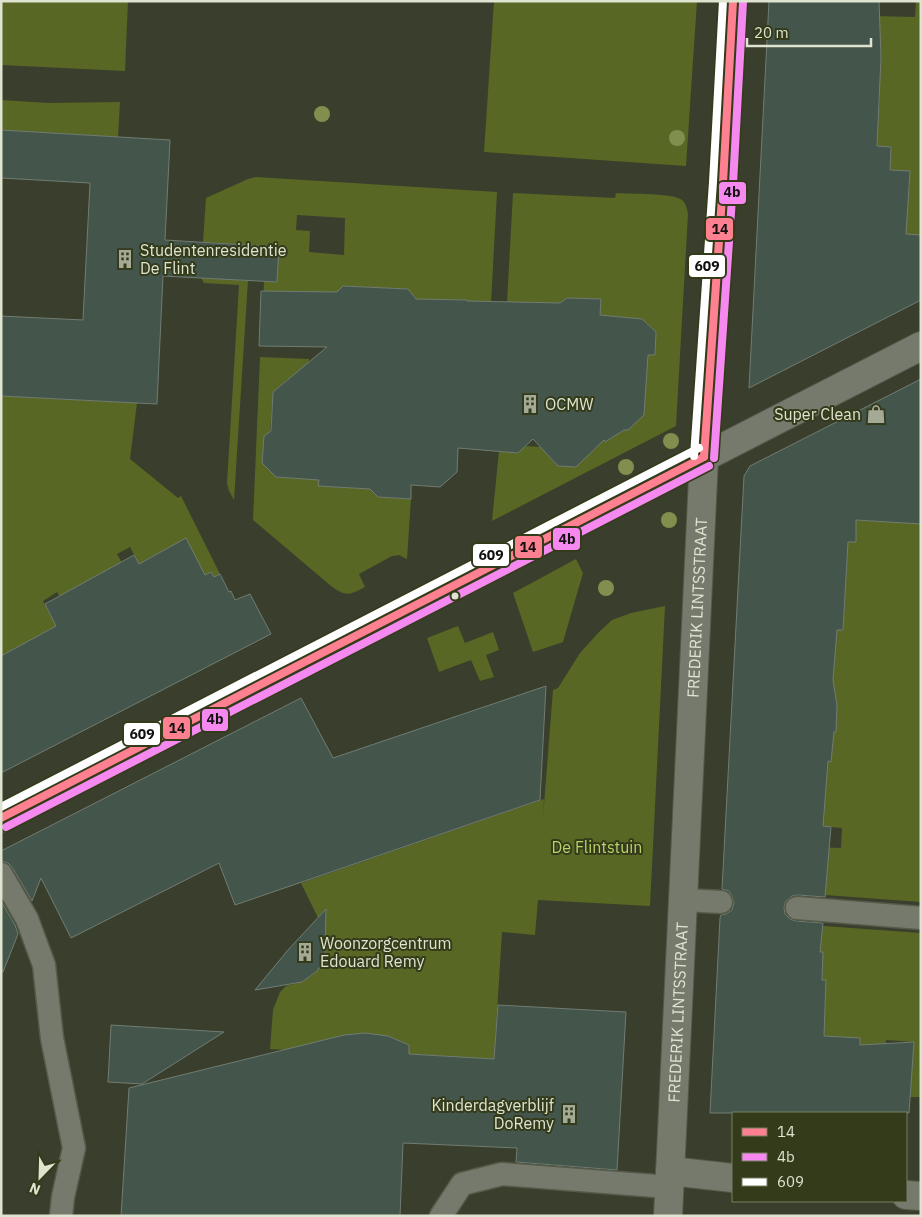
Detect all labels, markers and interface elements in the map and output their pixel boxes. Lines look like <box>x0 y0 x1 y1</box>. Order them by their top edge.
scale bar <box>747 15 871 47</box>
text: 20 m <box>754 23 789 42</box>
line badge: 4b <box>718 181 747 205</box>
text: 4b <box>724 183 740 201</box>
line badge: 14 <box>705 217 734 241</box>
text: 14 <box>712 220 728 238</box>
place label: Studentenresidentie De Flint <box>140 240 287 278</box>
building icon: Studentenresidentie De Flint <box>114 248 136 270</box>
line badge: 609 <box>688 254 726 278</box>
text: 609 <box>694 257 720 275</box>
building icon: OCMW <box>519 393 541 415</box>
place label: OCMW <box>545 394 594 414</box>
shop icon: Super Clean <box>865 403 887 425</box>
place label: Super Clean <box>774 404 861 424</box>
street label: FREDERIK LINTSSTRAAT <box>683 517 711 698</box>
line badge: 4b <box>552 527 581 551</box>
text: 4b <box>559 530 575 548</box>
line badge: 14 <box>514 535 543 559</box>
text: 14 <box>520 538 536 556</box>
line badge: 609 <box>472 543 510 567</box>
text: 609 <box>478 546 504 564</box>
unlabelled marker <box>450 591 460 601</box>
line badge: 4b <box>201 708 229 732</box>
text: 4b <box>207 710 223 728</box>
line badge: 14 <box>162 716 191 740</box>
text: 14 <box>169 719 185 737</box>
line badge: 609 <box>123 722 161 746</box>
text: 609 <box>129 725 155 743</box>
park label: De Flintstuin <box>552 837 642 857</box>
street label: FREDERIK LINTSSTRAAT <box>663 922 692 1103</box>
place label: Woonzorgcentrum Edouard Remy <box>320 933 451 971</box>
building icon: Woonzorgcentrum Edouard Remy <box>294 941 316 963</box>
place label: Kinderdagverblijf DoRemy <box>431 1095 554 1133</box>
building icon: Kinderdagverblijf DoRemy <box>558 1103 580 1125</box>
legend <box>732 1112 907 1202</box>
text: 14 <box>777 1122 795 1141</box>
text: 4b <box>777 1147 795 1166</box>
north arrow <box>15 1152 65 1202</box>
text: 609 <box>777 1172 804 1191</box>
text: N <box>27 1179 43 1199</box>

